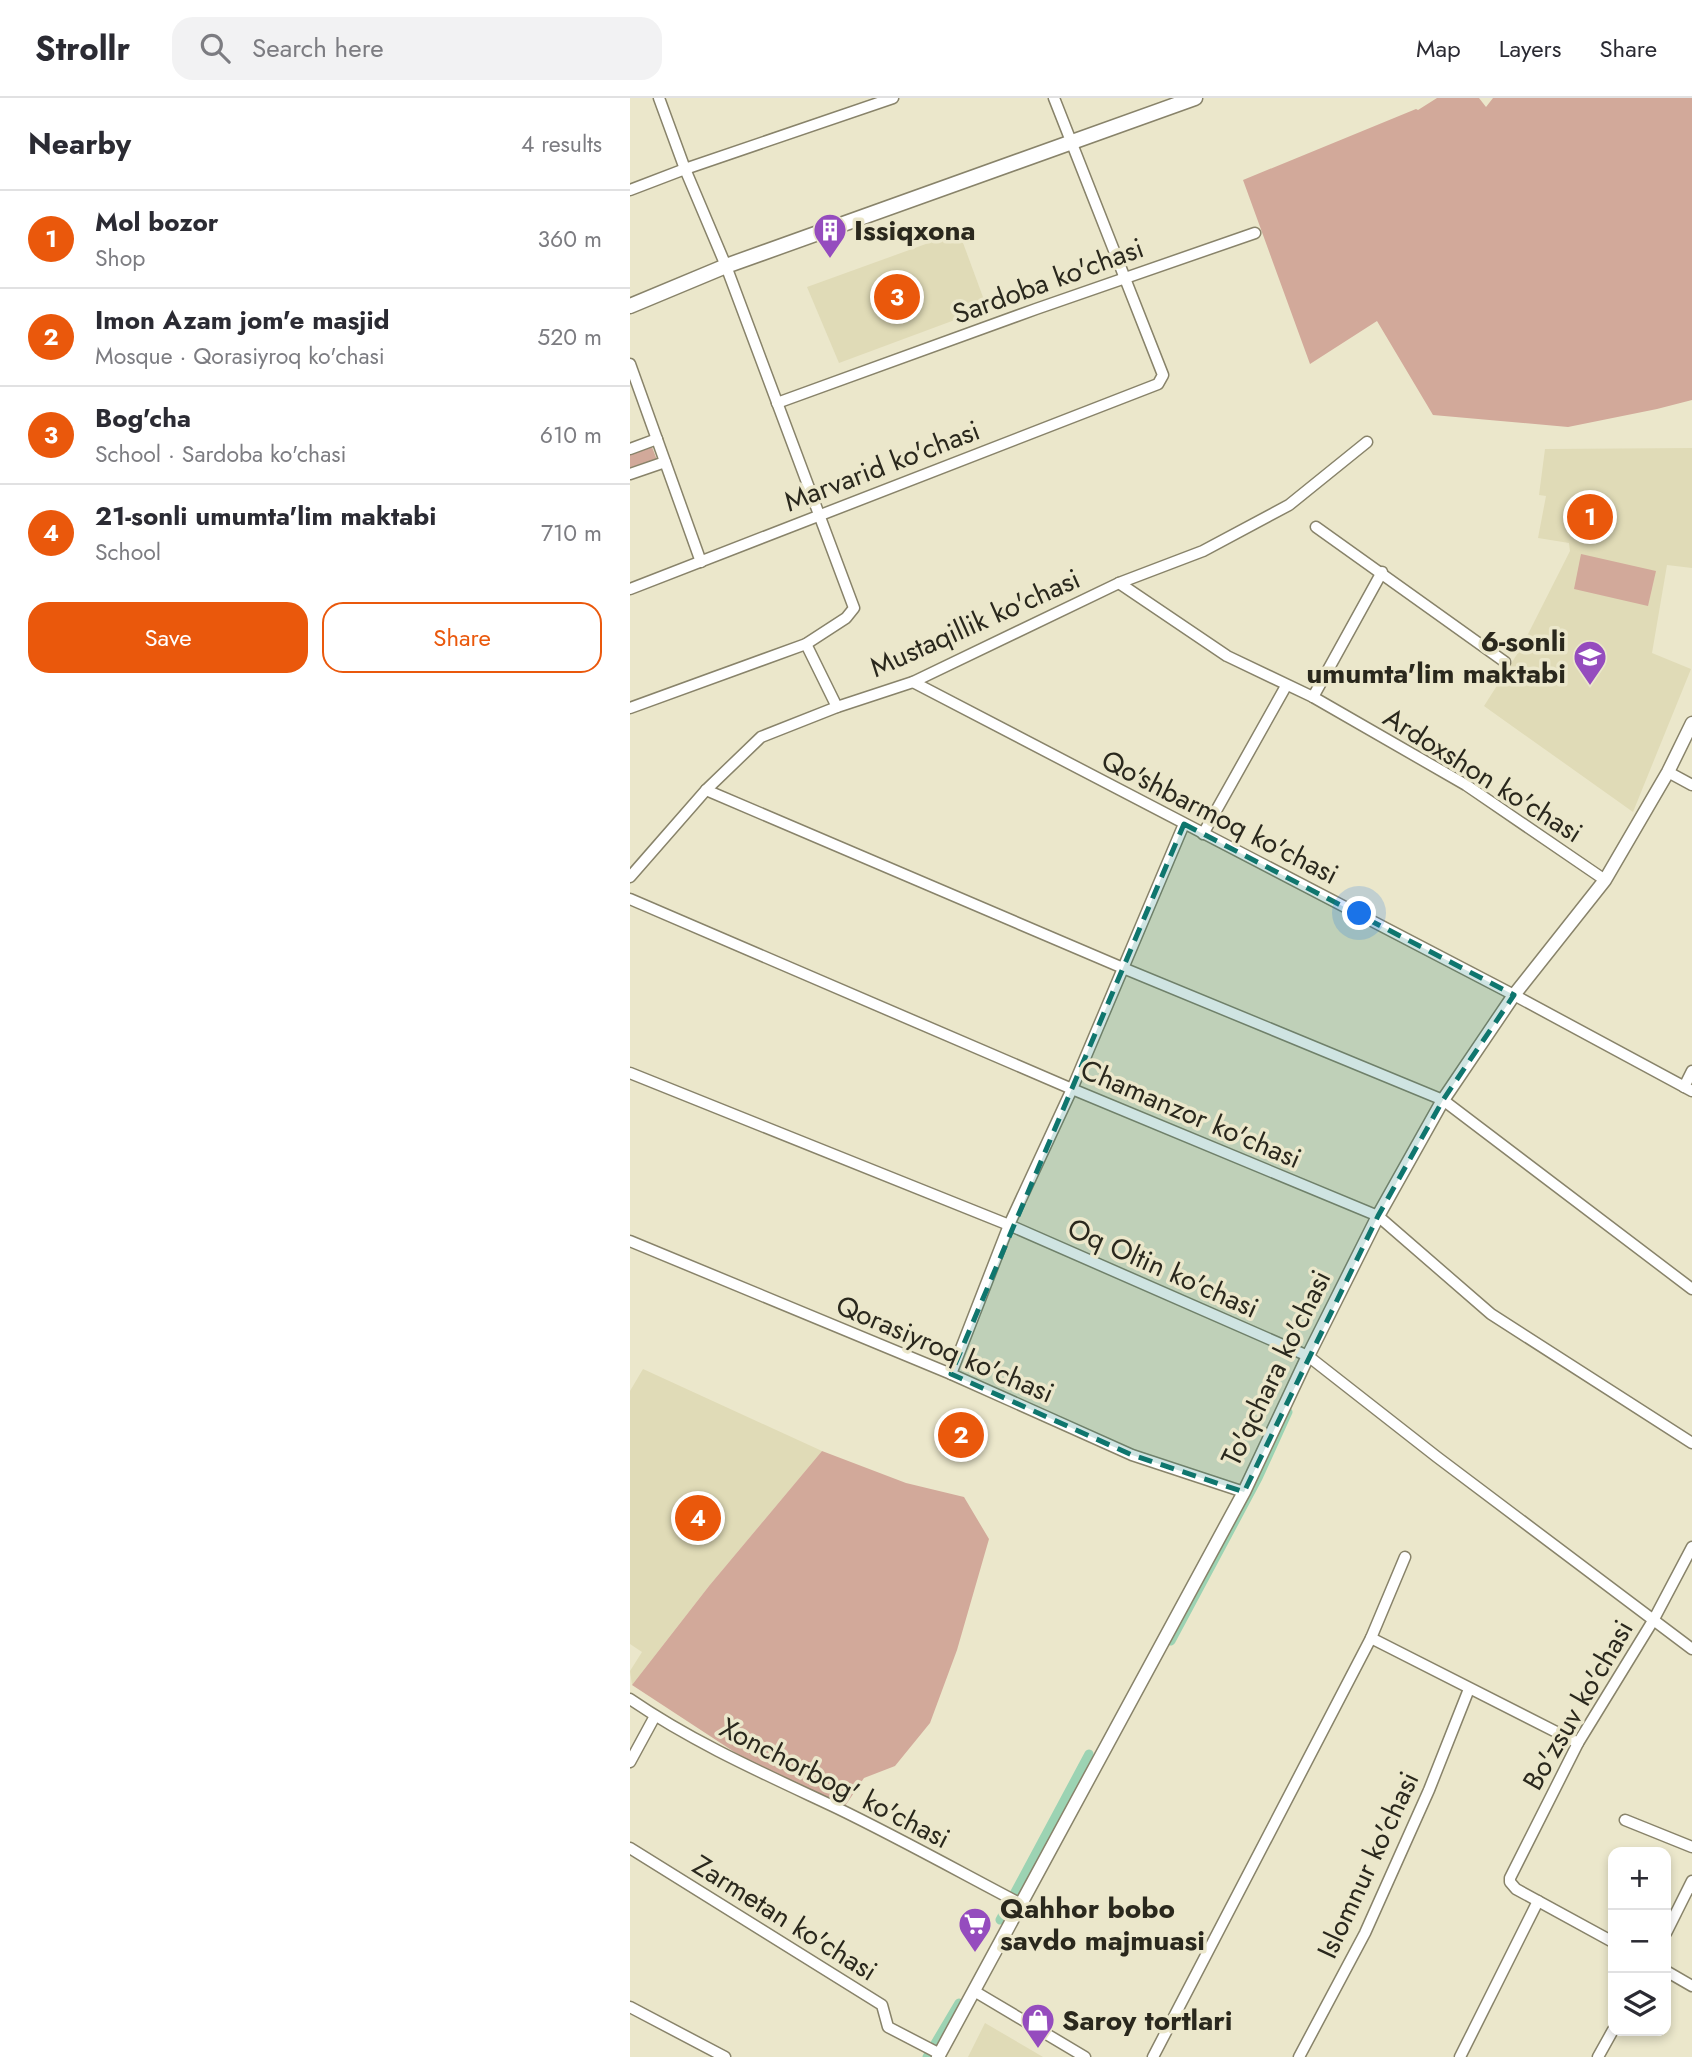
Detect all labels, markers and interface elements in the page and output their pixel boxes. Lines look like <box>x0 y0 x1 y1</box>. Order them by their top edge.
search box <box>172 17 662 80</box>
text: Strollr <box>35 25 130 72</box>
icon: search <box>196 29 234 67</box>
text: Search here <box>252 29 384 67</box>
text: Map <box>1416 31 1461 66</box>
text: Layers <box>1499 31 1561 66</box>
text: Share <box>1599 31 1657 66</box>
text: Nearby <box>28 122 131 165</box>
text: 4 results <box>521 127 602 161</box>
text: Mol bozor <box>95 203 219 241</box>
place label: Issiqxona <box>854 210 976 251</box>
building icon: Issiqxona <box>811 211 849 260</box>
text: 1 <box>45 222 57 256</box>
text: 360 m <box>538 222 602 256</box>
street label: Sardoba ko'chasi <box>947 227 1149 335</box>
text: Shop <box>95 241 145 275</box>
pin: 3 <box>874 271 920 323</box>
text: Imon Azam jom'e masjid <box>95 301 390 339</box>
text: 2 <box>43 320 59 354</box>
text: 520 m <box>537 320 602 354</box>
text: Mosque · Qorasiyroq ko'chasi <box>95 339 385 373</box>
text: Bog'cha <box>95 399 191 437</box>
street label: Marvarid ko'chasi <box>778 410 986 522</box>
text: 3 <box>44 418 58 452</box>
text: 610 m <box>540 418 602 452</box>
text: School · Sardoba ko'chasi <box>95 437 347 471</box>
pin: 1 <box>1567 491 1613 543</box>
text: 21-sonli umumta'lim maktabi <box>95 497 436 535</box>
text: 4 <box>43 516 59 550</box>
text: 710 m <box>541 516 602 550</box>
text: School <box>95 535 161 569</box>
street label: Mustaqillik ko'chasi <box>863 558 1087 688</box>
button: Save <box>28 602 308 673</box>
button: Share <box>322 602 602 673</box>
place label: 6-sonli umumta'lim maktabi <box>1306 621 1566 694</box>
school or university icon: 6-sonli umumta'lim maktabi <box>1571 638 1609 687</box>
street label: Ardoxshon ko'chasi <box>1375 697 1591 853</box>
street label: Qo'shbarmoq ko'chasi <box>1094 739 1346 895</box>
your location <box>1342 896 1376 930</box>
street label: Chamanzor ko'chasi <box>1074 1049 1308 1179</box>
street label: Oq Oltin ko'chasi <box>1061 1208 1265 1328</box>
street label: To'qchara ko'chasi <box>1211 1263 1341 1473</box>
street label: Qorasiyroq ko'chasi <box>830 1285 1060 1413</box>
pin: 2 <box>938 1409 984 1461</box>
pin: 4 <box>675 1492 721 1544</box>
street label: Bo'zsuv ko'chasi <box>1513 1612 1643 1798</box>
street label: Xonchorbog' ko'chasi <box>713 1707 957 1859</box>
street label: Islomnur ko'chasi <box>1307 1765 1429 1965</box>
street label: Zarmetan ko'chasi <box>685 1845 885 1991</box>
map controls <box>1608 1847 1671 2036</box>
button: + <box>1608 1847 1671 1910</box>
place label: Qahhor bobo savdo majmuasi <box>1000 1888 1205 1961</box>
supermarket icon: Qahhor bobo savdo majmuasi <box>956 1905 994 1954</box>
button: − <box>1608 1910 1671 1973</box>
button: layers <box>1608 1973 1671 2036</box>
place label: Saroy tortlari <box>1062 2000 1233 2041</box>
shop icon: Saroy tortlari <box>1019 2001 1057 2050</box>

